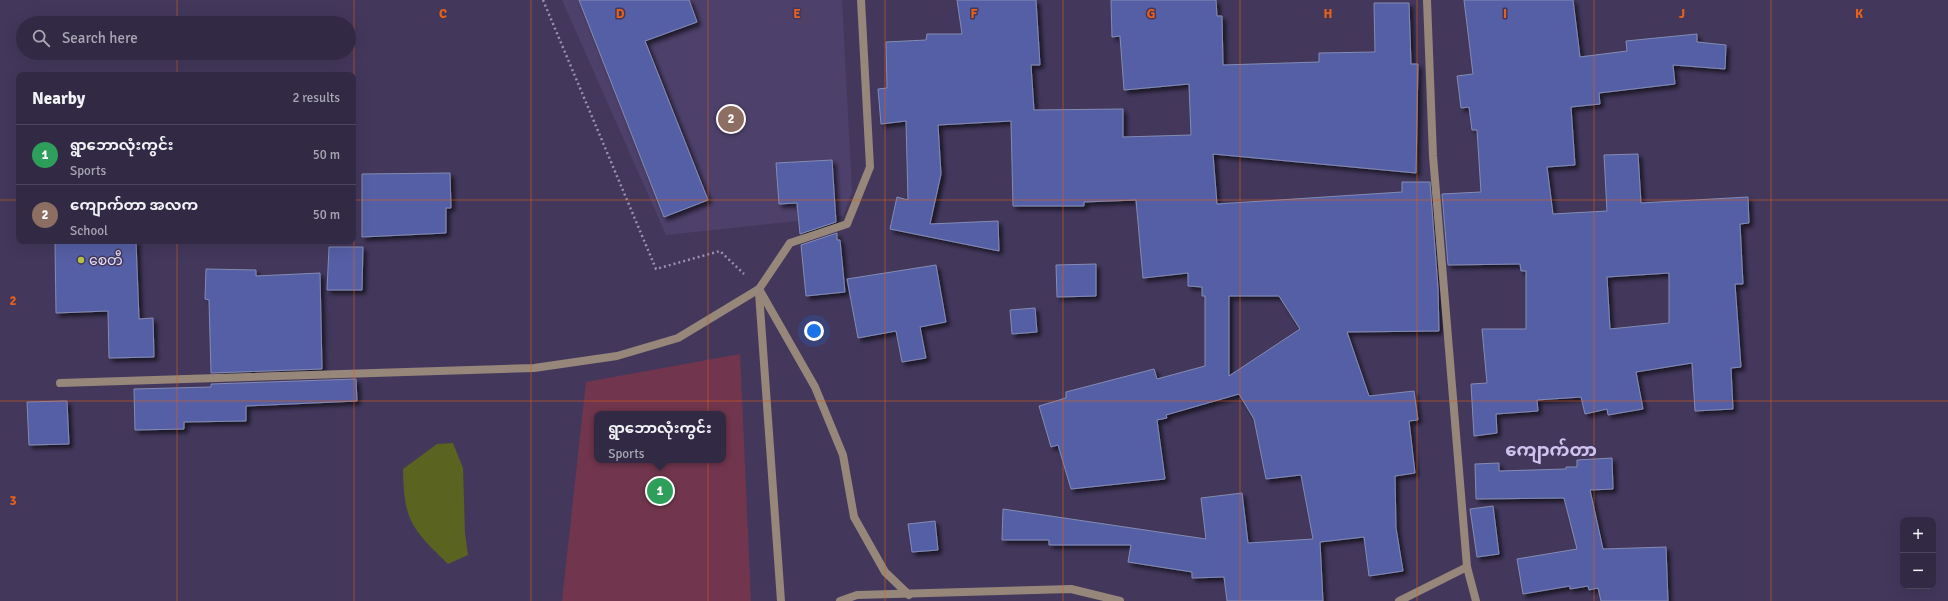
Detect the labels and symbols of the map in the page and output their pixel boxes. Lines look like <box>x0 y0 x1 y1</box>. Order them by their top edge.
text: C <box>439 6 447 22</box>
text: D <box>616 6 625 22</box>
text: E <box>793 6 801 22</box>
text: F <box>971 6 978 22</box>
text: G <box>1147 6 1155 22</box>
text: H <box>1324 6 1332 22</box>
text: I <box>1503 6 1507 22</box>
text: J <box>1679 6 1685 22</box>
text: K <box>1855 6 1863 22</box>
pin: 2 <box>718 104 744 134</box>
place label: စေတီ <box>89 250 123 269</box>
marker: စေတီ <box>76 255 86 265</box>
text: 2 <box>9 293 17 309</box>
your location <box>804 321 824 341</box>
district label: ကျောက်တာ <box>1505 438 1597 465</box>
pin: 1 <box>647 476 673 506</box>
text: 3 <box>9 493 17 509</box>

